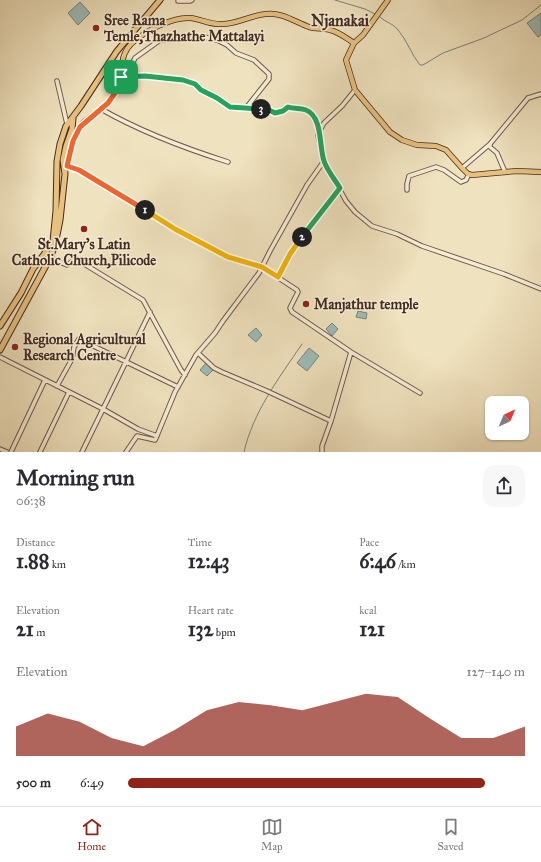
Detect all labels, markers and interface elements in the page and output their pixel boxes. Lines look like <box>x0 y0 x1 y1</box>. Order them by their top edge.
district label: Njanakai <box>311 11 370 31</box>
place label: Sree Rama Temle,Thazhathe Mattalayi <box>103 12 264 46</box>
marker: Sree Rama Temle,Thazhathe Mattalayi <box>91 23 101 33</box>
pin <box>104 60 138 94</box>
icon: arrive <box>110 66 132 88</box>
pin: 3 <box>251 99 271 119</box>
text: 3 <box>259 102 263 115</box>
pin: 1 <box>135 200 155 220</box>
text: 1 <box>143 203 147 216</box>
marker: St.Mary's Latin Catholic Church,Pilicode <box>79 224 89 234</box>
pin: 2 <box>292 227 312 247</box>
text: 2 <box>299 230 305 243</box>
place label: St.Mary's Latin Catholic Church,Pilicode <box>12 236 156 269</box>
place label: Manjathur temple <box>314 296 419 314</box>
marker: Manjathur temple <box>301 299 311 309</box>
place label: Regional Agricultural Research Centre <box>23 331 147 364</box>
marker: Regional Agricultural Research Centre <box>10 342 20 352</box>
north arrow <box>485 396 529 440</box>
map controls <box>485 396 529 440</box>
text: Morning run <box>16 464 135 491</box>
button: share <box>483 465 525 507</box>
text: 06:38 <box>16 493 46 509</box>
text: Distance <box>16 536 55 549</box>
text: Time <box>188 536 212 549</box>
text: Pace <box>359 536 379 549</box>
text: 1.88 <box>16 549 49 573</box>
text: 12:43 <box>188 549 230 573</box>
text: 6:46 <box>359 549 396 573</box>
text: km <box>49 558 66 571</box>
text: /km <box>396 558 416 571</box>
text: Elevation <box>16 604 60 617</box>
text: Heart rate <box>188 604 234 617</box>
text: kcal <box>359 604 377 617</box>
text: 21 <box>16 617 34 641</box>
text: 132 <box>188 617 213 641</box>
text: 121 <box>359 617 385 641</box>
text: m <box>34 626 45 639</box>
text: bpm <box>213 626 236 639</box>
text: Elevation <box>16 664 68 680</box>
text: 127–140 m <box>466 664 525 680</box>
text: 500 m <box>16 775 51 791</box>
text: 6:49 <box>80 775 104 791</box>
tab: Home <box>77 816 106 853</box>
tab: Map <box>261 816 283 853</box>
tab: Saved <box>438 816 464 853</box>

